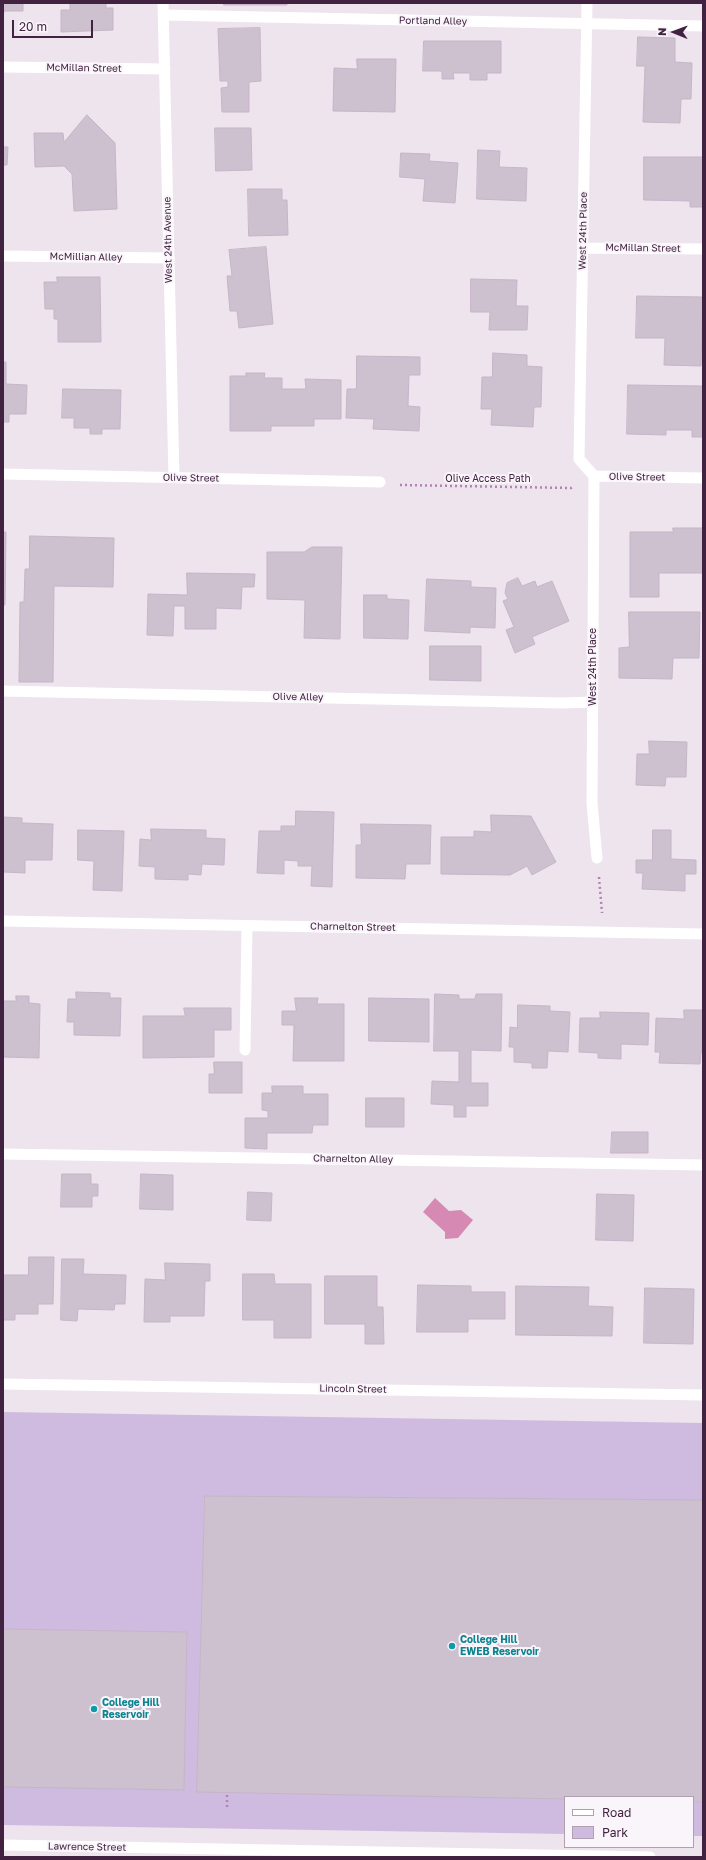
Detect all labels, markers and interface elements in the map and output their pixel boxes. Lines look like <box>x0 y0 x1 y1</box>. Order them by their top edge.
scale bar <box>14 12 95 38</box>
north arrow <box>654 12 694 52</box>
street label: Portland Alley <box>399 14 467 28</box>
text: 20 m <box>19 19 47 34</box>
text: N <box>655 27 668 36</box>
street label: McMillan Street <box>46 61 122 75</box>
street label: West 24th Place <box>576 192 590 270</box>
street label: West 24th Avenue <box>161 197 175 283</box>
street label: McMillan Street <box>605 241 681 255</box>
street label: McMillian Alley <box>50 250 122 264</box>
street label: Olive Street <box>609 471 665 483</box>
street label: Olive Street <box>163 472 219 484</box>
street label: Olive Access Path <box>445 473 531 485</box>
street label: West 24th Place <box>587 628 599 706</box>
street label: Olive Alley <box>272 691 324 703</box>
street label: Charnelton Street <box>310 920 396 934</box>
street label: Charnelton Alley <box>313 1152 393 1166</box>
street label: Lincoln Street <box>319 1382 387 1396</box>
place label: College Hill EWEB Reservoir <box>460 1634 539 1658</box>
marker: College Hill EWEB Reservoir <box>447 1641 457 1651</box>
place label: College Hill Reservoir <box>102 1697 159 1720</box>
marker: College Hill Reservoir <box>89 1704 99 1714</box>
legend <box>564 1796 694 1848</box>
text: Road <box>602 1805 631 1820</box>
text: Park <box>602 1825 628 1840</box>
street label: Lawrence Street <box>48 1840 126 1854</box>

